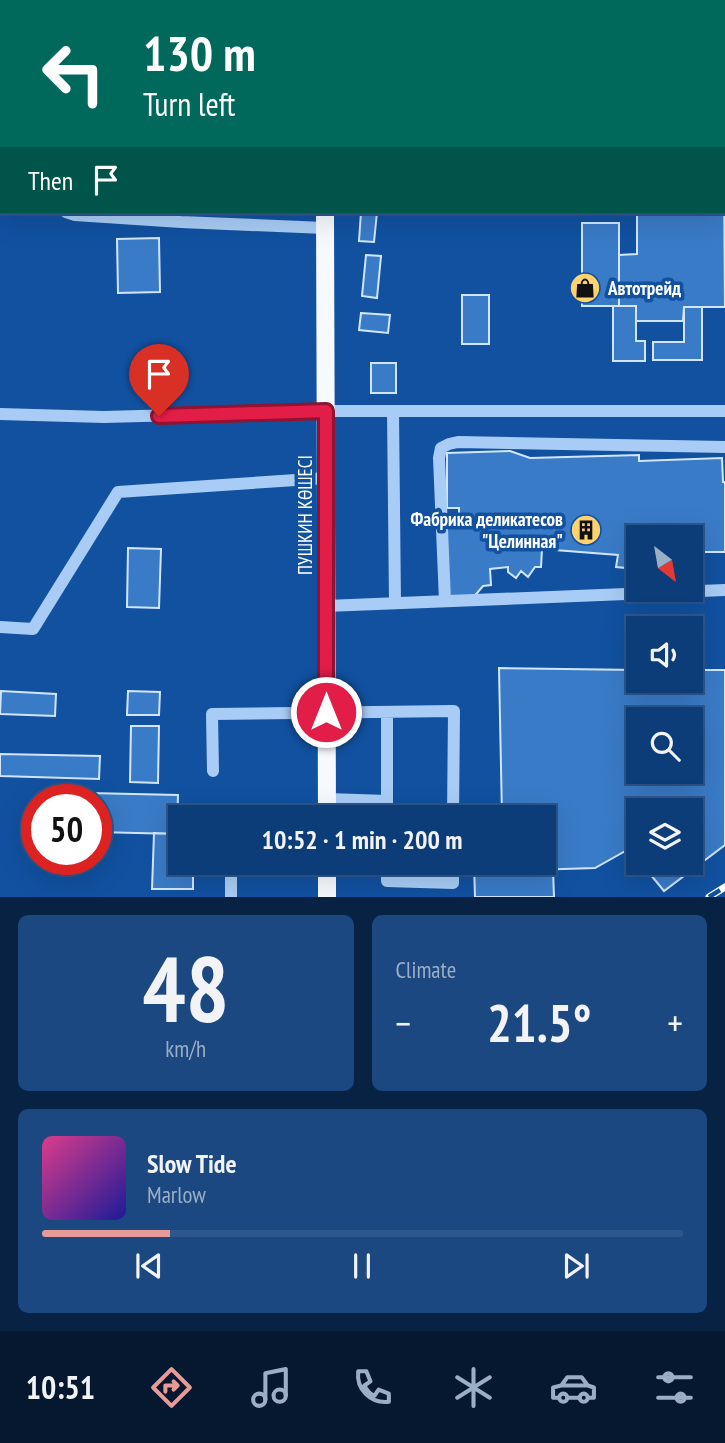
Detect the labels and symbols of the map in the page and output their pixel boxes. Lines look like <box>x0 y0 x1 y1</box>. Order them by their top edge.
shop icon: Автотрейд <box>568 271 602 305</box>
place label: Автотрейд <box>607 276 681 300</box>
pin <box>129 344 189 416</box>
street label: ПУШКИН КӨШЕСІ <box>293 455 317 575</box>
place label: Фабрика деликатесов "Целинная" <box>411 507 563 553</box>
building icon: Фабрика деликатесов "Целинная" <box>569 513 603 547</box>
north arrow <box>626 525 704 602</box>
position arrow <box>289 675 363 749</box>
speed limit sign: 50 <box>21 784 112 875</box>

